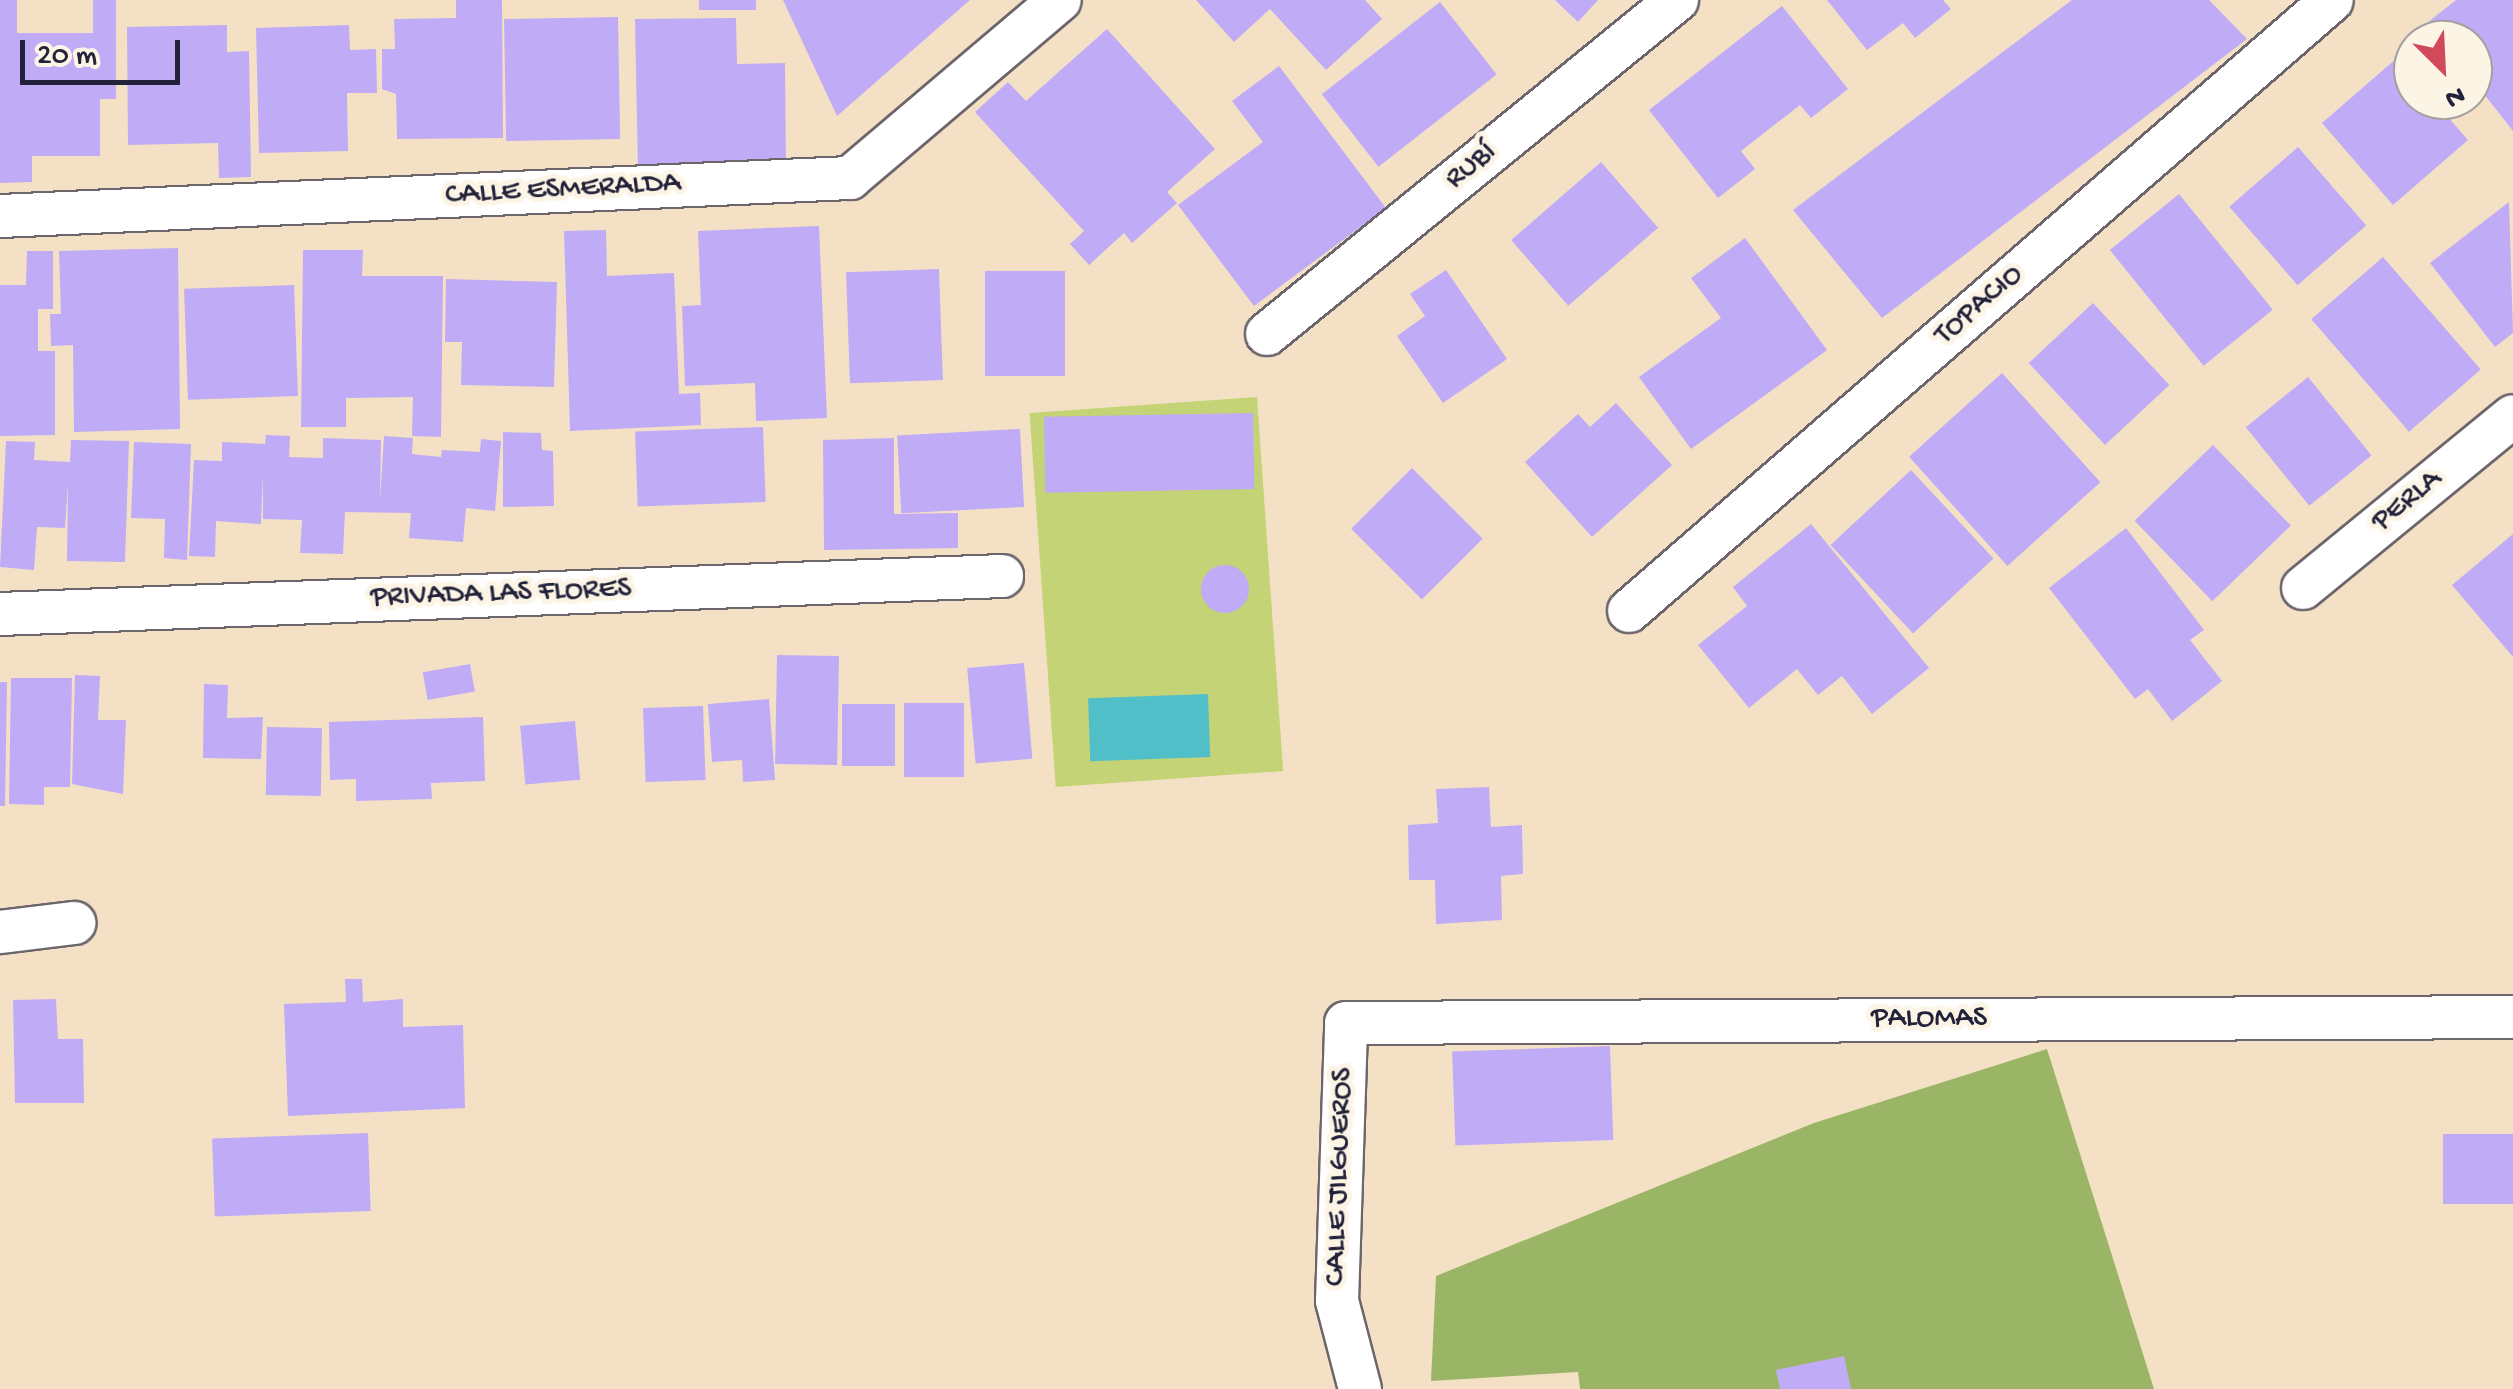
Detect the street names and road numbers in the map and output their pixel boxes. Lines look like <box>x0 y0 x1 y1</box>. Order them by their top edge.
street label: RUBÍ <box>1439 136 1505 198</box>
street label: CALLE ESMERALDA <box>444 167 682 215</box>
street label: TOPACIO <box>1928 258 2032 354</box>
street label: PERLA <box>2366 463 2450 541</box>
street label: PRIVADA LAS FLORES <box>370 572 632 618</box>
street label: PALOMAS <box>1871 1002 1987 1038</box>
street label: CALLE JILGUEROS <box>1319 1067 1363 1287</box>

